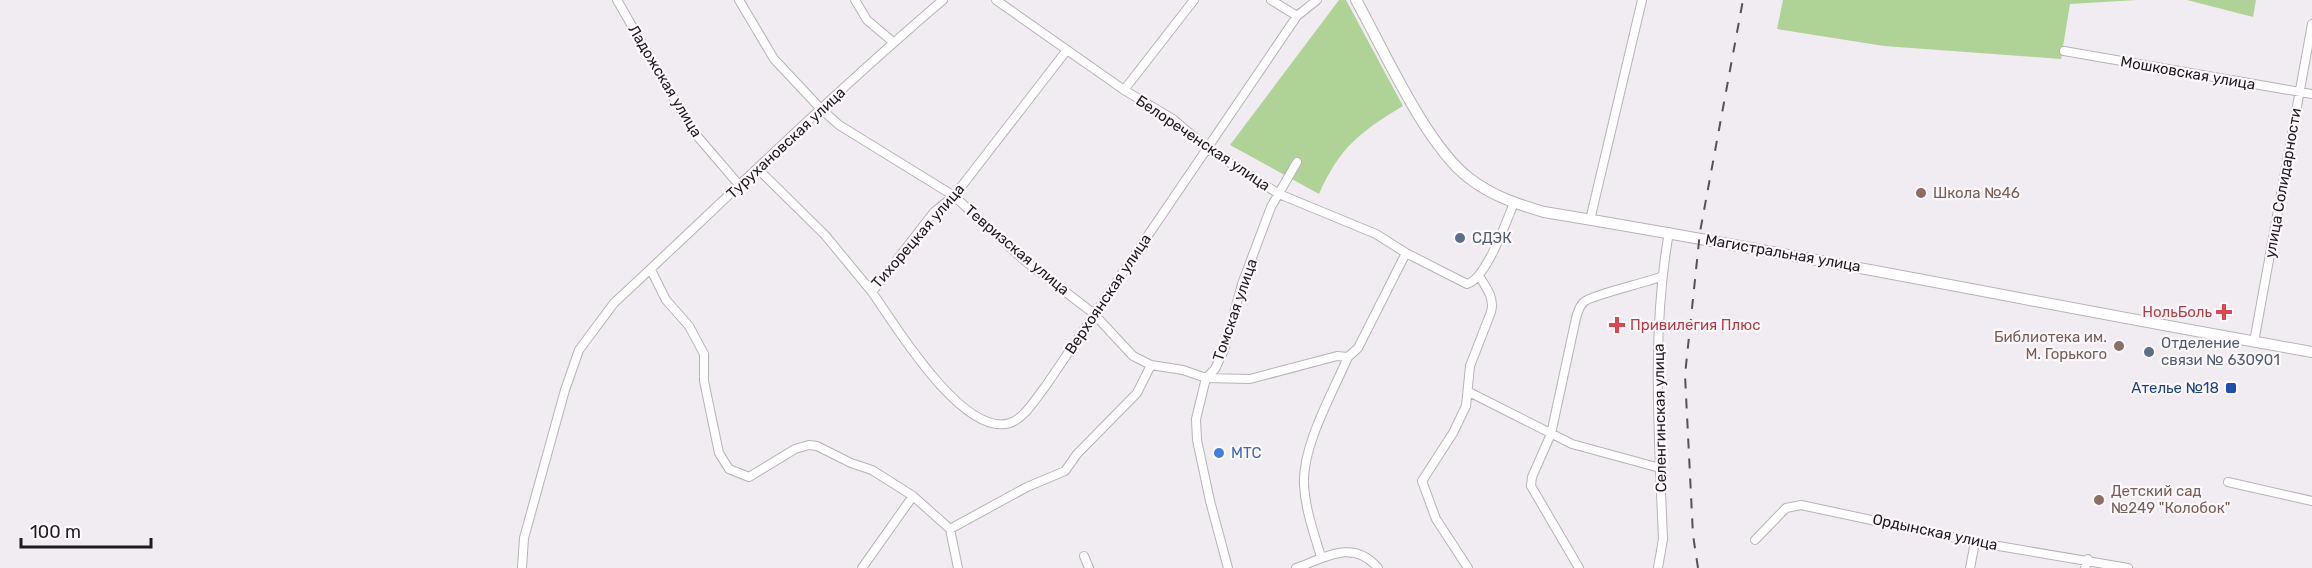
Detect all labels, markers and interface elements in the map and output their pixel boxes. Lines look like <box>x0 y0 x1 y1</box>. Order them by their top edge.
street label: Ладожская улица <box>624 21 706 141</box>
street label: Мошковская улица <box>2119 52 2257 94</box>
street label: Турухановская улица <box>723 83 849 203</box>
street label: Белореченская улица <box>1132 91 1274 195</box>
street label: улица Солидарности <box>2261 107 2305 259</box>
street label: Тихорецкая улица <box>868 180 968 292</box>
place label: Школа №46 <box>1933 184 2020 202</box>
marker: Школа №46 <box>1914 186 1928 200</box>
street label: Тевризская улица <box>961 201 1073 299</box>
place label: СДЭК <box>1472 229 1512 247</box>
street label: Магистральная улица <box>1704 230 1862 276</box>
street label: Верхоянская улица <box>1061 231 1155 357</box>
marker: СДЭК <box>1453 231 1467 245</box>
street label: Томская улица <box>1209 256 1261 364</box>
place label: НольБоль <box>2142 303 2212 321</box>
marker: НольБоль <box>2217 305 2231 319</box>
marker: Привилегия Плюс <box>1608 316 1626 334</box>
place label: Привилегия Плюс <box>1630 316 1761 334</box>
place label: Библиотека им. М. Горького <box>1994 328 2107 363</box>
place label: Отделение связи № 630901 <box>2161 334 2280 369</box>
marker: Библиотека им. М. Горького <box>2112 339 2126 353</box>
street label: Селенгинская улица <box>1650 343 1670 493</box>
marker: Отделение связи № 630901 <box>2142 345 2156 359</box>
place label: Ателье №18 <box>2131 379 2219 397</box>
marker: Ателье №18 <box>2224 381 2238 395</box>
place label: МТС <box>1231 444 1262 462</box>
marker: МТС <box>1212 446 1226 460</box>
place label: Детский сад №249 "Колобок" <box>2111 482 2230 517</box>
marker: Детский сад №249 "Колобок" <box>2092 493 2106 507</box>
street label: Ордынская улица <box>1871 510 1999 554</box>
scale bar <box>21 511 152 549</box>
text: 100 m <box>30 521 81 543</box>

